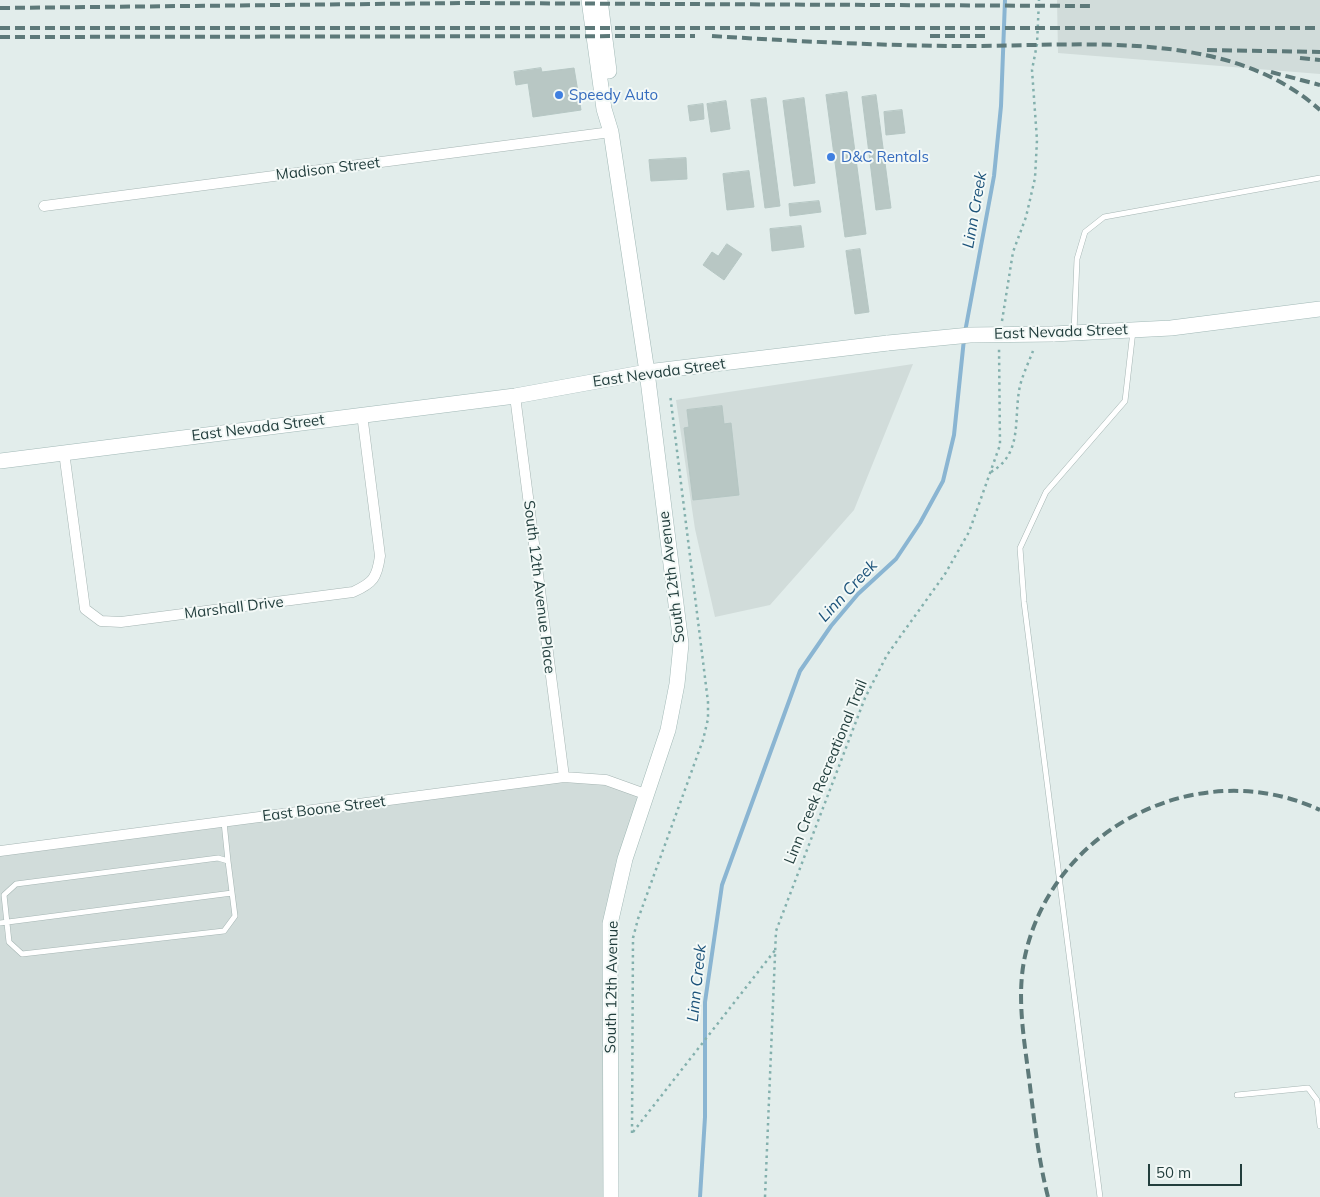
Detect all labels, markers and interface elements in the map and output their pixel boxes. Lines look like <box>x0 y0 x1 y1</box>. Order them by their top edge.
place label: Speedy Auto <box>569 86 658 104</box>
marker: Speedy Auto <box>553 89 565 101</box>
place label: D&C Rentals <box>841 148 929 166</box>
marker: D&C Rentals <box>825 151 837 163</box>
street label: Madison Street <box>275 154 381 184</box>
water label: Linn Creek <box>959 170 991 250</box>
street label: East Nevada Street <box>994 321 1128 343</box>
street label: East Nevada Street <box>592 355 726 391</box>
street label: East Nevada Street <box>191 411 325 445</box>
street label: South 12th Avenue Place <box>519 499 559 675</box>
street label: South 12th Avenue <box>655 510 689 644</box>
water label: Linn Creek <box>814 556 882 626</box>
street label: Marshall Drive <box>183 593 285 623</box>
street label: Linn Creek Recreational Trail <box>781 677 871 867</box>
street label: East Boone Street <box>261 793 387 825</box>
street label: South 12th Avenue <box>602 920 622 1054</box>
water label: Linn Creek <box>683 943 711 1023</box>
scale bar <box>1150 1154 1244 1186</box>
text: 50 m <box>1156 1163 1191 1182</box>

